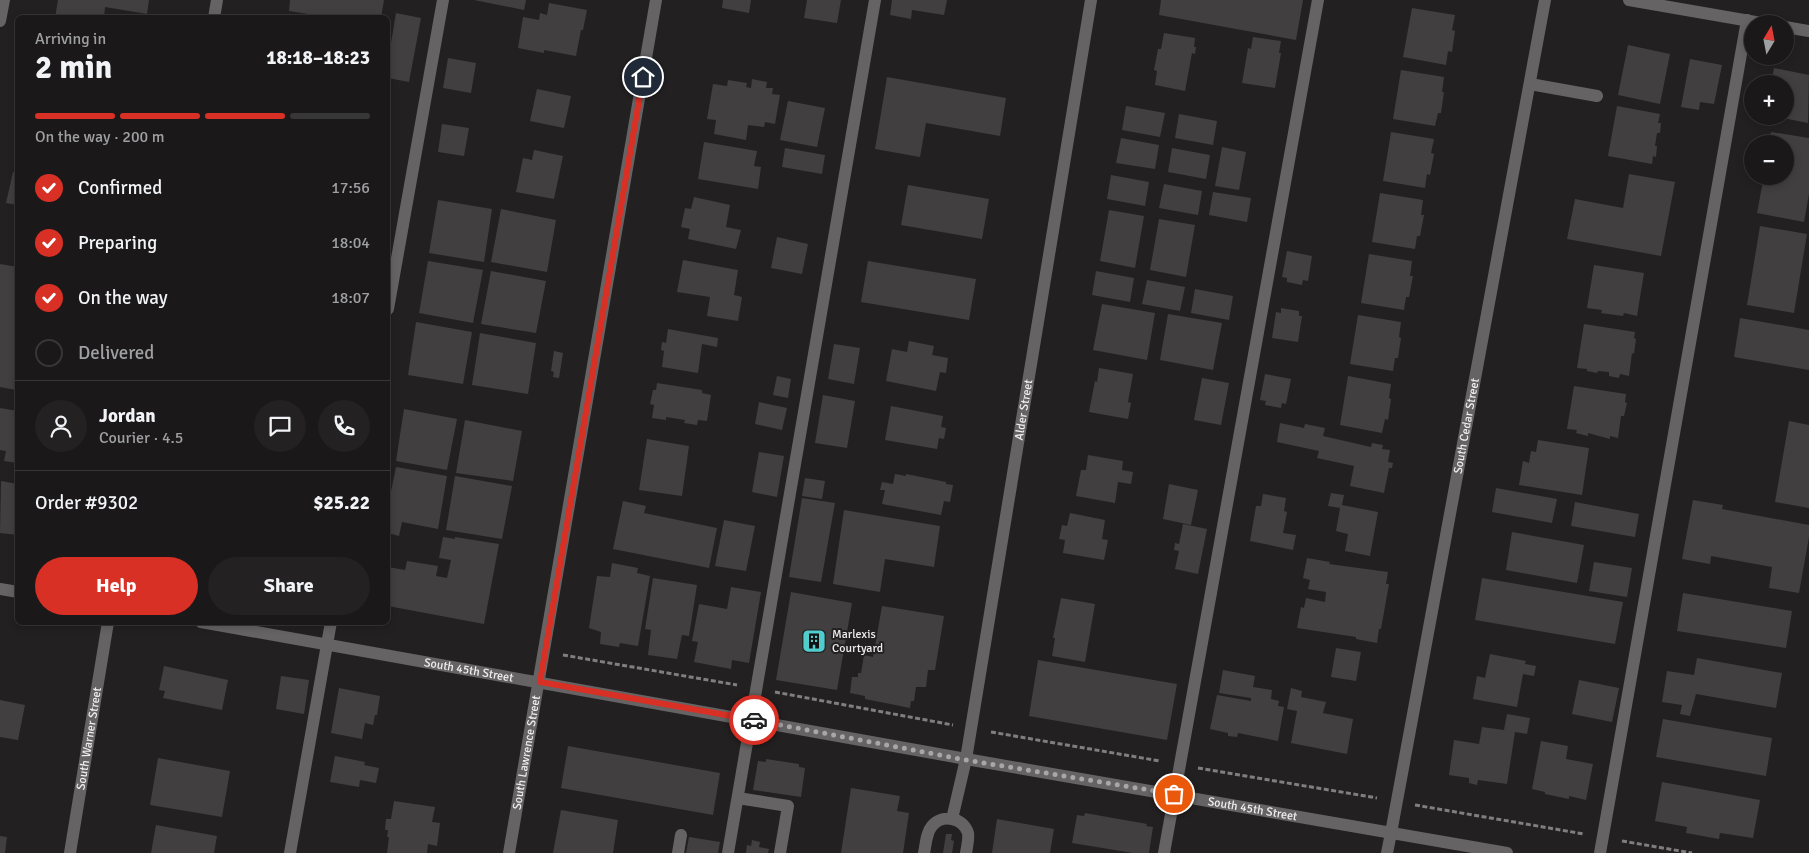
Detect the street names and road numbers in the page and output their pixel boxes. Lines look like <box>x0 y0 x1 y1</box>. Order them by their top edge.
street label: South Cedar Street <box>1450 377 1482 475</box>
street label: Alder Street <box>1011 378 1036 441</box>
street label: South 45th Street <box>423 655 515 685</box>
street label: South Warner Street <box>73 686 105 791</box>
street label: South Lawrence Street <box>509 694 544 811</box>
street label: South 45th Street <box>1207 794 1298 824</box>

